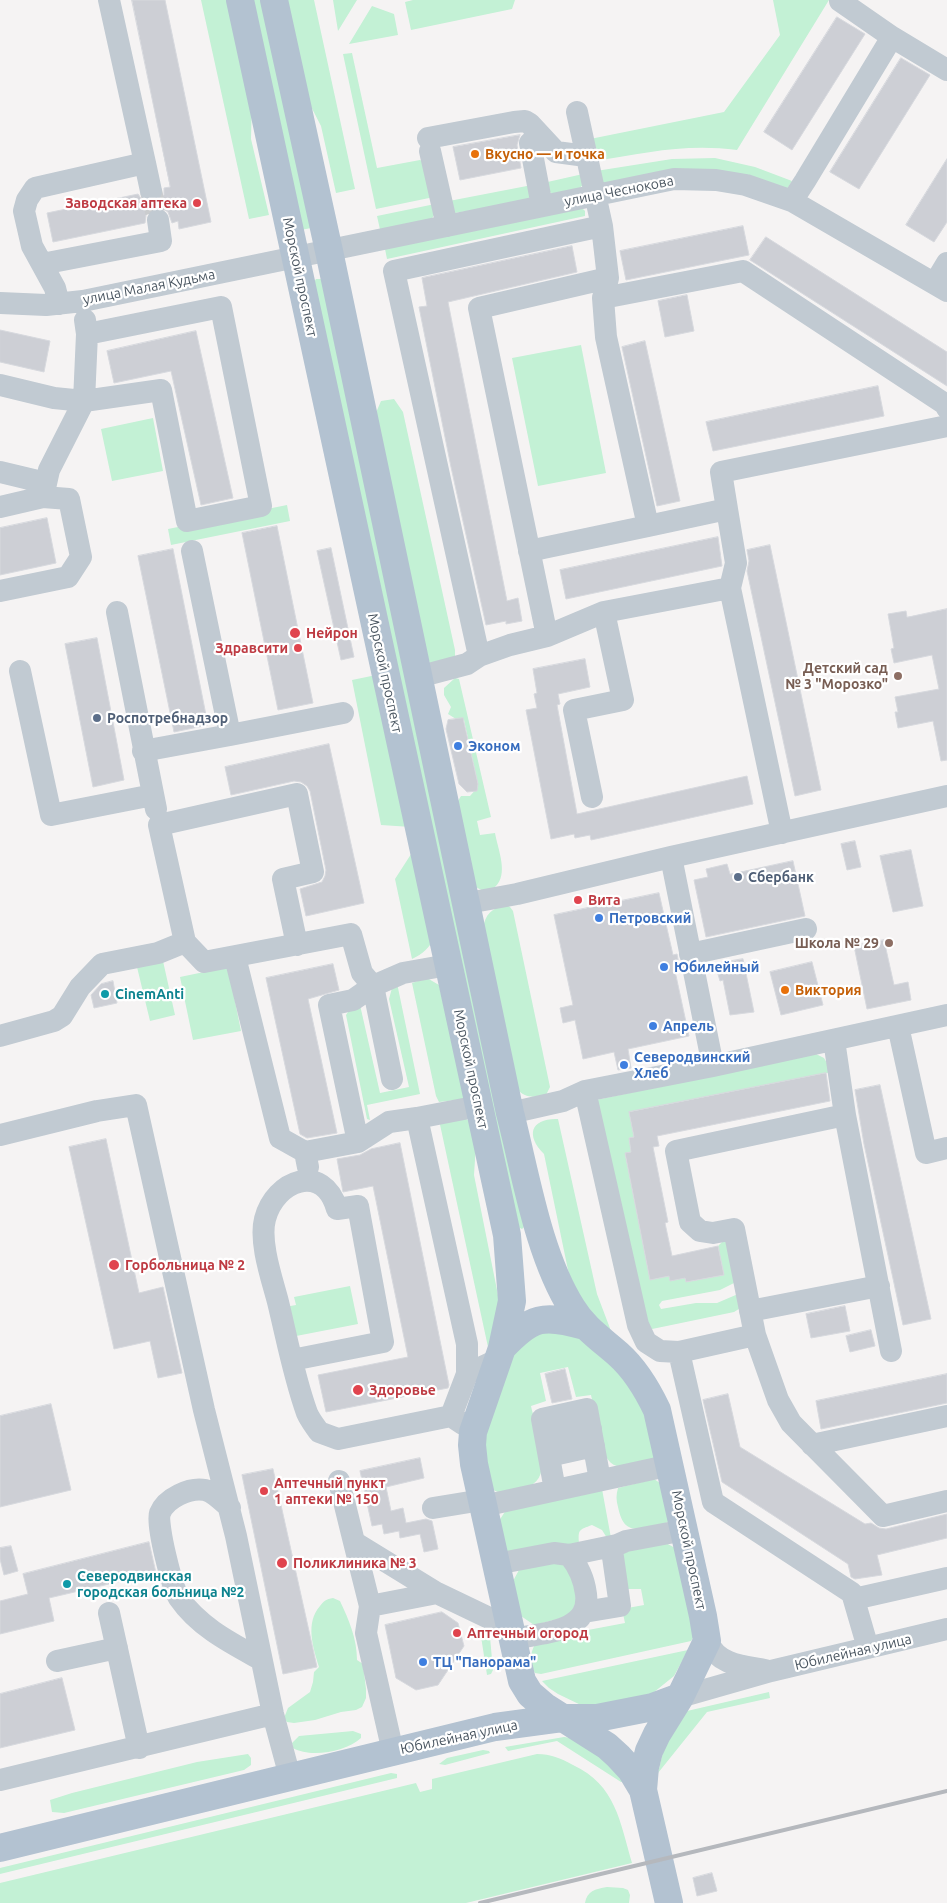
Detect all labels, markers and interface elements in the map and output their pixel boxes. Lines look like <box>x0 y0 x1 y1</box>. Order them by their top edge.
place label: Вкусно — и точка <box>485 146 605 162</box>
marker: Вкусно — и точка <box>469 148 481 160</box>
street label: улица Чеснокова <box>563 172 675 210</box>
place label: Заводская аптека <box>65 195 187 211</box>
marker: Заводская аптека <box>191 197 203 209</box>
street label: Морской проспект <box>279 216 321 338</box>
street label: улица Малая Кудьма <box>81 266 217 308</box>
street label: Морской проспект <box>364 612 406 734</box>
place label: Нейрон <box>306 625 358 641</box>
marker: Нейрон <box>288 626 302 640</box>
place label: Здравсити <box>215 640 288 656</box>
marker: Здравсити <box>292 642 304 654</box>
place label: Детский сад № 3 "Морозко" <box>785 660 888 692</box>
marker: Детский сад № 3 "Морозко" <box>892 670 904 682</box>
place label: Роспотребнадзор <box>107 710 228 726</box>
marker: Роспотребнадзор <box>91 712 103 724</box>
place label: Эконом <box>468 738 520 754</box>
marker: Эконом <box>452 740 464 752</box>
place label: Сбербанк <box>748 869 814 885</box>
marker: Сбербанк <box>732 871 744 883</box>
place label: Вита <box>588 892 621 908</box>
marker: Вита <box>572 894 584 906</box>
place label: Петровский <box>609 910 691 926</box>
marker: Петровский <box>593 912 605 924</box>
place label: Школа № 29 <box>795 935 879 951</box>
marker: Школа № 29 <box>883 937 895 949</box>
place label: Юбилейный <box>674 959 759 975</box>
marker: Юбилейный <box>658 961 670 973</box>
place label: Виктория <box>795 982 861 998</box>
marker: Виктория <box>779 984 791 996</box>
place label: CinemAnti <box>115 986 184 1002</box>
marker: CinemAnti <box>99 988 111 1000</box>
street label: Морской проспект <box>450 1008 492 1130</box>
place label: Апрель <box>663 1018 714 1034</box>
marker: Апрель <box>647 1020 659 1032</box>
place label: Северодвинский Хлеб <box>634 1049 750 1082</box>
marker: Северодвинский Хлеб <box>618 1059 630 1071</box>
place label: Горбольница № 2 <box>125 1257 245 1273</box>
marker: Горбольница № 2 <box>107 1258 121 1272</box>
place label: Здоровье <box>369 1382 436 1398</box>
marker: Здоровье <box>351 1383 365 1397</box>
place label: Аптечный пункт 1 аптеки № 150 <box>274 1475 386 1508</box>
marker: Аптечный пункт 1 аптеки № 150 <box>258 1485 270 1497</box>
street label: Морской проспект <box>668 1489 710 1611</box>
place label: Поликлиника № 3 <box>293 1555 417 1571</box>
marker: Поликлиника № 3 <box>275 1556 289 1570</box>
place label: Северодвинская городская больница №2 <box>77 1568 244 1600</box>
marker: Северодвинская городская больница №2 <box>61 1578 73 1590</box>
place label: Аптечный огород <box>467 1625 588 1641</box>
marker: Аптечный огород <box>451 1627 463 1639</box>
street label: Юбилейная улица <box>793 1630 913 1674</box>
place label: ТЦ "Панорама" <box>433 1654 536 1670</box>
marker: ТЦ "Панорама" <box>417 1656 429 1668</box>
street label: Юбилейная улица <box>399 1716 519 1758</box>

